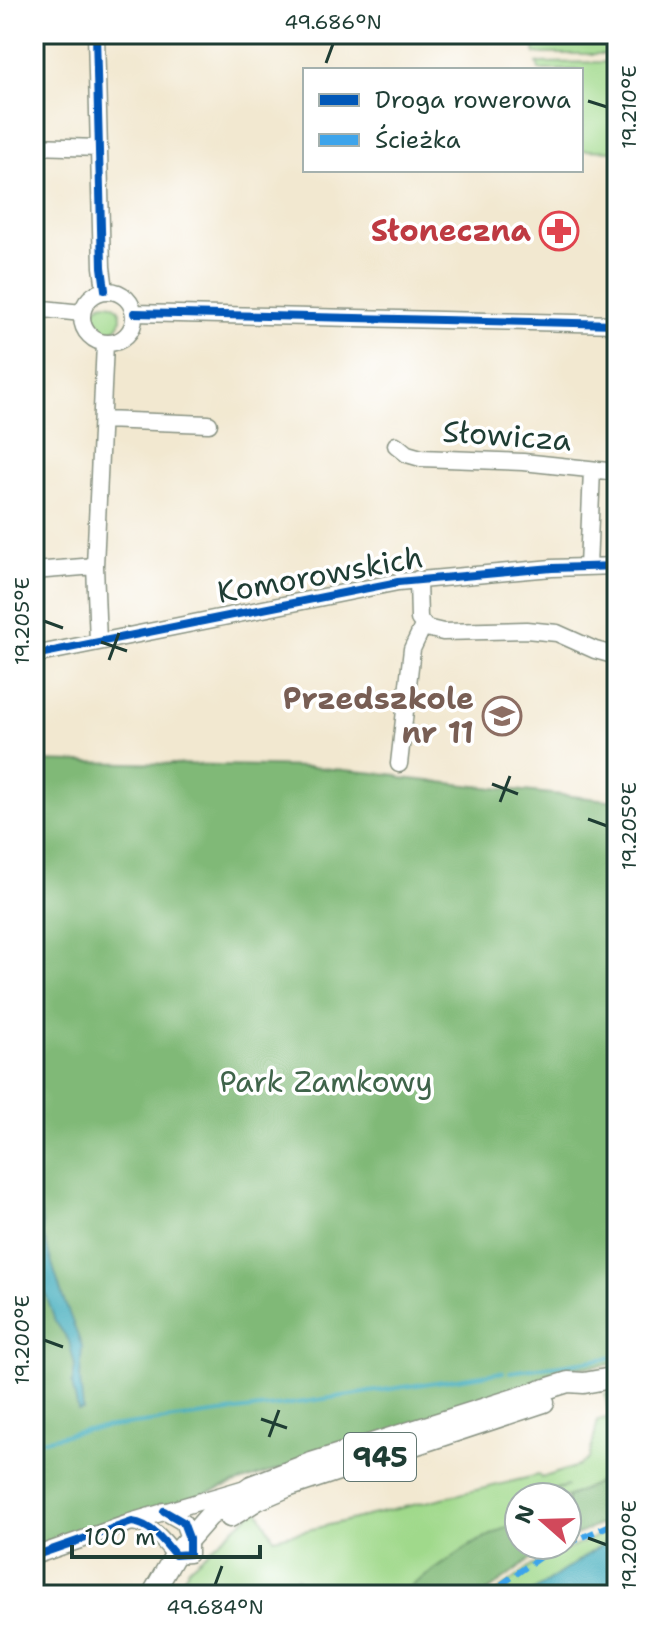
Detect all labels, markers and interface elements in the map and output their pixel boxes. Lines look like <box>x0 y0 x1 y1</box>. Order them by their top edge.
text: 49.686°N <box>284 9 382 35</box>
text: 19.210°E <box>616 65 642 149</box>
legend <box>303 68 583 172</box>
text: Droga rowerowa <box>375 84 571 116</box>
text: Ścieżka <box>375 124 461 156</box>
place label: Słoneczna <box>371 210 531 251</box>
pharmacy icon: Słoneczna <box>538 210 580 252</box>
street label: Słowicza <box>441 411 573 460</box>
street label: Komorowskich <box>214 536 426 613</box>
text: 19.205°E <box>9 577 35 665</box>
place label: Przedszkole nr 11 <box>283 678 474 753</box>
school or university icon: Przedszkole nr 11 <box>481 695 523 737</box>
text: 19.205°E <box>616 782 642 870</box>
park label: Park Zamkowy <box>219 1061 433 1102</box>
text: 19.200°E <box>9 1295 35 1385</box>
road number: 945 <box>344 1433 416 1481</box>
north arrow <box>503 1481 583 1561</box>
text: 19.200°E <box>616 1500 642 1590</box>
text: N <box>508 1501 541 1527</box>
scale bar <box>72 1509 260 1559</box>
text: 100 m <box>84 1521 156 1553</box>
text: 49.684°N <box>166 1594 264 1620</box>

